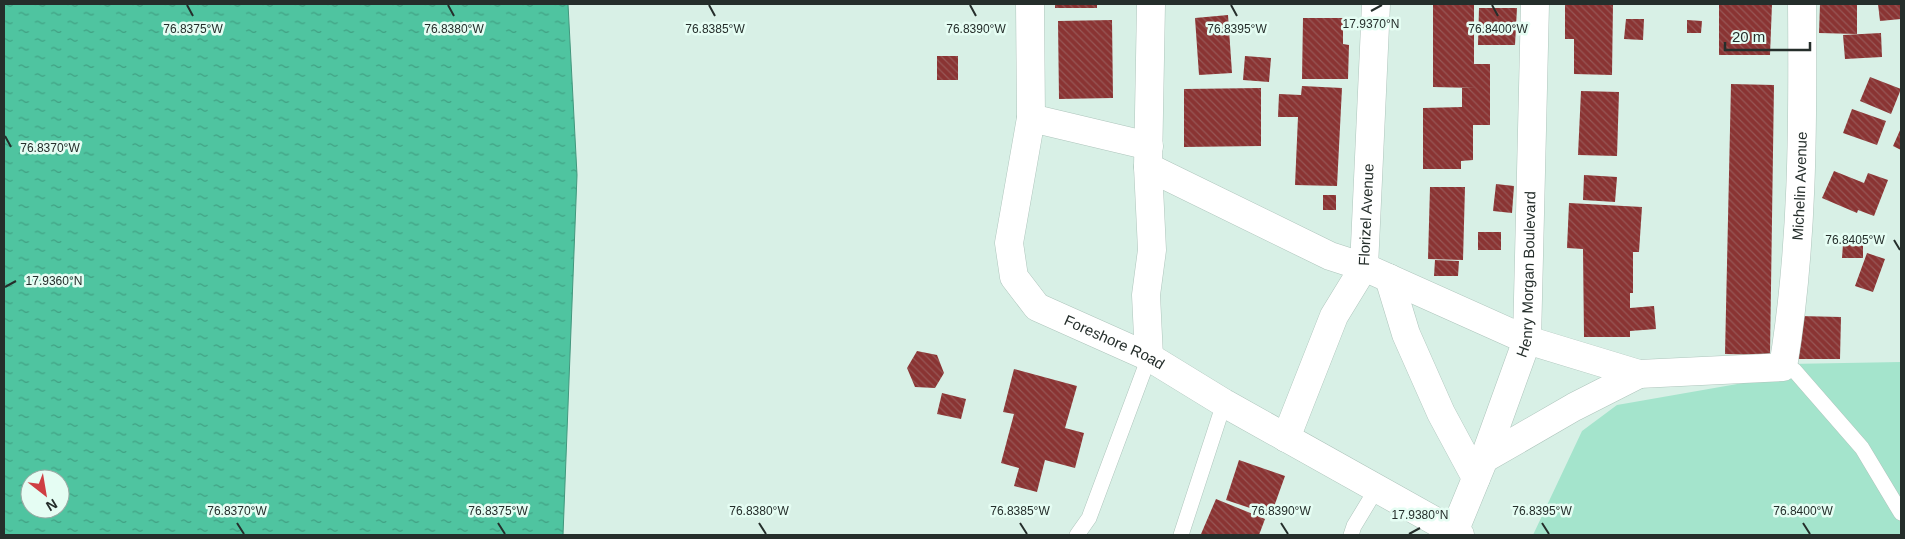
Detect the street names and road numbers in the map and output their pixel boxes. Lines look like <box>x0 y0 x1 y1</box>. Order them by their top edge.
street label: Michelin Avenue <box>1788 131 1810 241</box>
street label: Florizel Avenue <box>1355 163 1377 266</box>
street label: Henry Morgan Boulevard <box>1512 191 1539 360</box>
street label: Foreshore Road <box>1062 311 1168 372</box>

